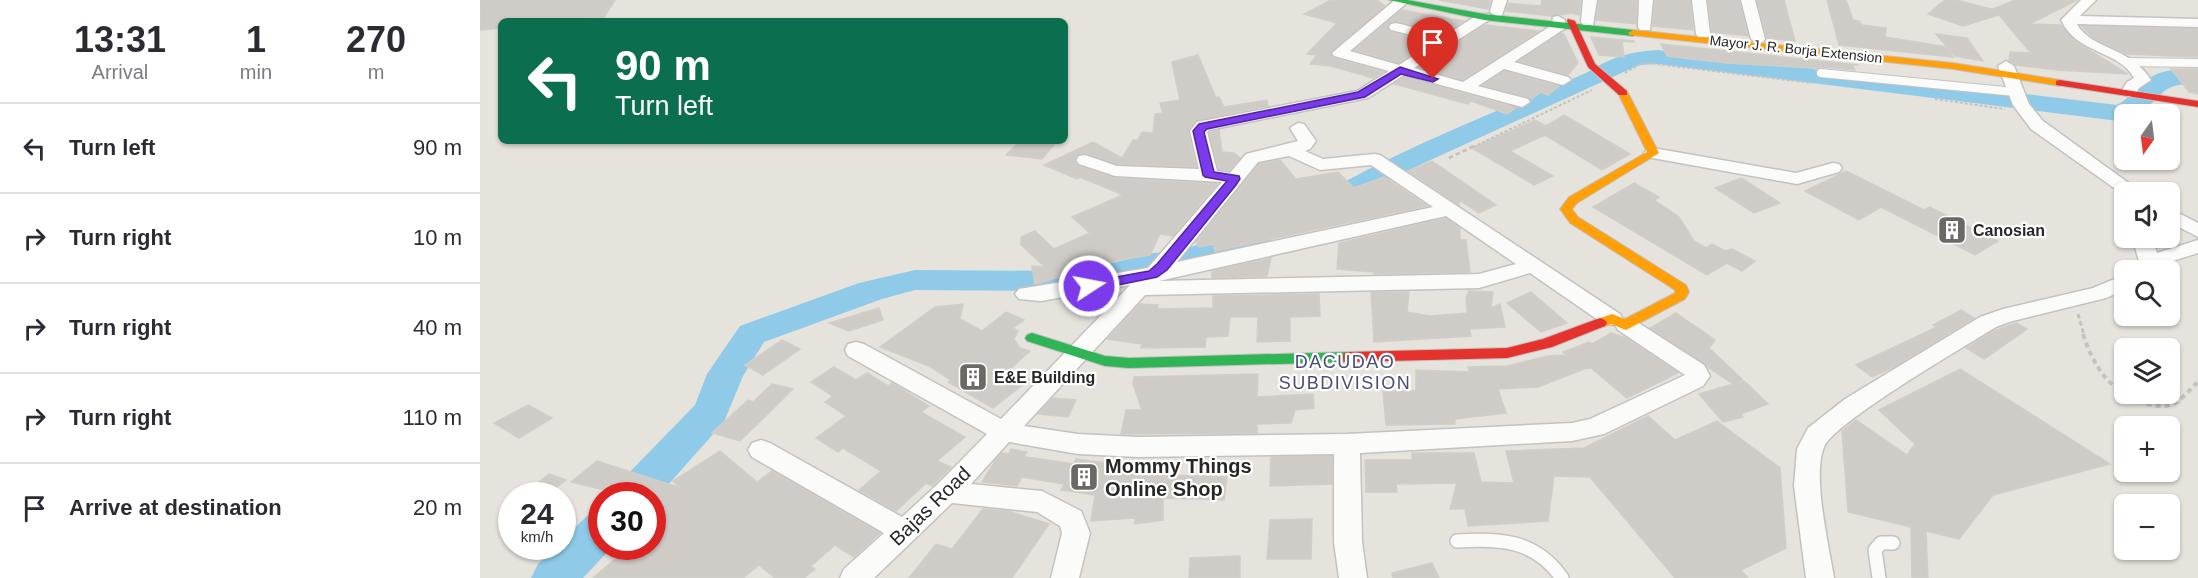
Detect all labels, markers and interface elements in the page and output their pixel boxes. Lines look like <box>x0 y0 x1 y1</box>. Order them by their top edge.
pin <box>1407 17 1458 79</box>
text: 13:31 <box>74 19 166 60</box>
text: 1 <box>246 19 266 60</box>
text: 270 <box>346 19 406 60</box>
icon: arrive <box>1416 26 1449 59</box>
street label: Mayor J. R. Borja Extension <box>1709 32 1883 66</box>
icon: left <box>516 42 594 120</box>
text: 90 m <box>615 42 711 89</box>
text: Arrival <box>92 61 148 83</box>
text: min <box>240 61 272 83</box>
text: m <box>368 61 384 83</box>
text: Turn left <box>615 91 713 121</box>
north arrow <box>2114 104 2180 170</box>
map controls <box>2114 104 2180 560</box>
icon: left <box>18 132 51 165</box>
text: Turn left <box>69 135 155 160</box>
text: 90 m <box>413 135 462 160</box>
button: sound <box>2114 182 2180 248</box>
building icon: Canosian <box>1936 214 1968 246</box>
icon: right <box>18 222 51 255</box>
place label: Canosian <box>1973 222 2045 239</box>
text: Turn right <box>69 225 171 250</box>
text: 10 m <box>413 225 462 250</box>
position arrow <box>1057 254 1121 318</box>
button: search <box>2114 260 2180 326</box>
icon: right <box>18 312 51 345</box>
text: Turn right <box>69 315 171 340</box>
text: 40 m <box>413 315 462 340</box>
button: layers <box>2114 338 2180 404</box>
district label: DACUDAO SUBDIVISION <box>1279 352 1411 393</box>
building icon: E&E Building <box>957 361 989 393</box>
place label: E&E Building <box>994 369 1095 386</box>
icon: right <box>18 402 51 435</box>
text: Turn right <box>69 405 171 430</box>
text: 110 m <box>402 405 462 430</box>
button: + <box>2114 416 2180 482</box>
place label: Mommy Things Online Shop <box>1105 455 1252 500</box>
building icon: Mommy Things Online Shop <box>1068 461 1100 493</box>
street label: Bajas Road <box>885 462 975 550</box>
speed limit sign: 30 <box>588 482 666 560</box>
icon: arrive <box>18 492 51 525</box>
button: − <box>2114 494 2180 560</box>
text: Arrive at destination <box>69 495 282 520</box>
text: 20 m <box>413 495 462 520</box>
text: 24 <box>520 497 554 530</box>
text: km/h <box>521 528 553 545</box>

